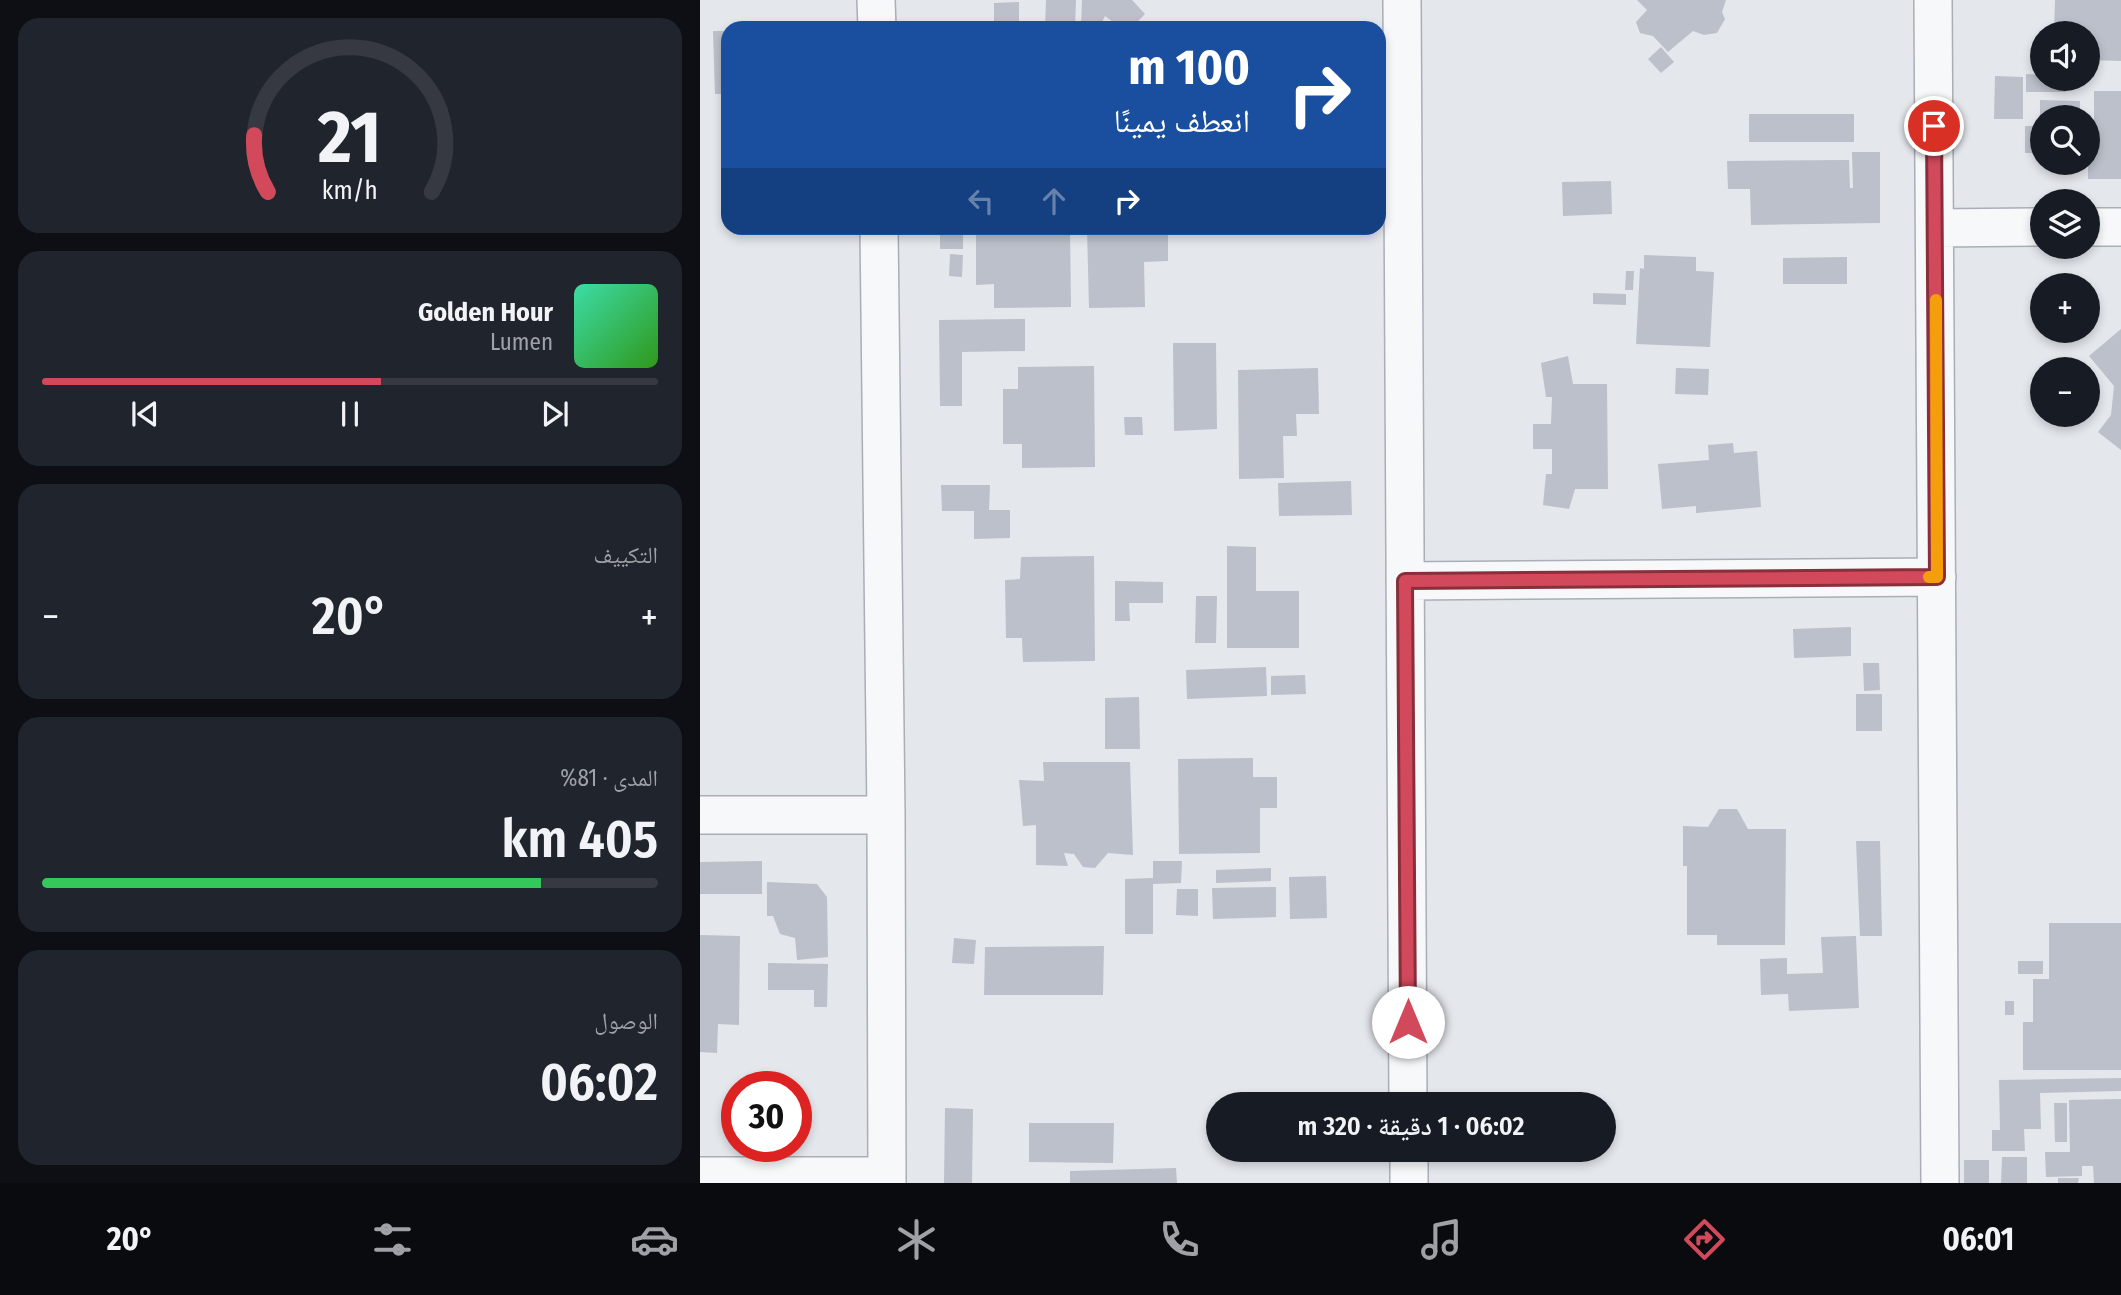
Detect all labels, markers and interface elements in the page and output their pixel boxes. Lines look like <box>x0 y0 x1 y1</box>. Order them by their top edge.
map controls <box>2030 21 2100 427</box>
button: sound <box>2030 21 2100 91</box>
text: 100 m <box>1128 38 1250 97</box>
icon: right <box>1274 49 1365 140</box>
text: 21 <box>317 94 382 181</box>
pin <box>1904 96 1964 156</box>
text: انعطف يمينًا <box>1113 102 1250 140</box>
button: search <box>2030 105 2100 175</box>
icon: arrive <box>1915 107 1953 145</box>
text: km/h <box>322 175 378 205</box>
icon: left <box>962 182 1000 220</box>
icon: ahead <box>1035 182 1073 220</box>
icon: right <box>1108 182 1146 220</box>
button: layers <box>2030 189 2100 259</box>
button: + <box>2030 273 2100 343</box>
text: Golden Hour <box>418 297 553 328</box>
text: Lumen <box>490 328 553 356</box>
button: − <box>2030 357 2100 427</box>
icon: previous <box>126 395 164 433</box>
icon: pause <box>331 395 369 433</box>
icon: next <box>536 395 574 433</box>
text: التكييف <box>593 541 658 569</box>
text: 20° <box>312 585 388 648</box>
text: − <box>42 594 59 640</box>
text: + <box>641 594 658 640</box>
text: المدى · 81% <box>560 764 658 792</box>
text: 405 km <box>502 808 658 871</box>
position arrow <box>1371 985 1445 1059</box>
text: الوصول <box>594 1007 658 1035</box>
text: 06:02 <box>540 1051 658 1114</box>
speed limit sign: 30 <box>721 1071 812 1162</box>
text: 06:02 · 1 دقيقة · 320 m <box>1297 1111 1525 1142</box>
icon: filters <box>368 1215 417 1264</box>
icon: car <box>630 1215 679 1264</box>
icon: climate <box>892 1215 941 1264</box>
icon: phone <box>1155 1215 1204 1264</box>
icon: music <box>1417 1215 1466 1264</box>
icon: directions <box>1680 1215 1729 1264</box>
text: 20° <box>107 1220 154 1258</box>
text: 06:01 <box>1942 1220 2014 1258</box>

